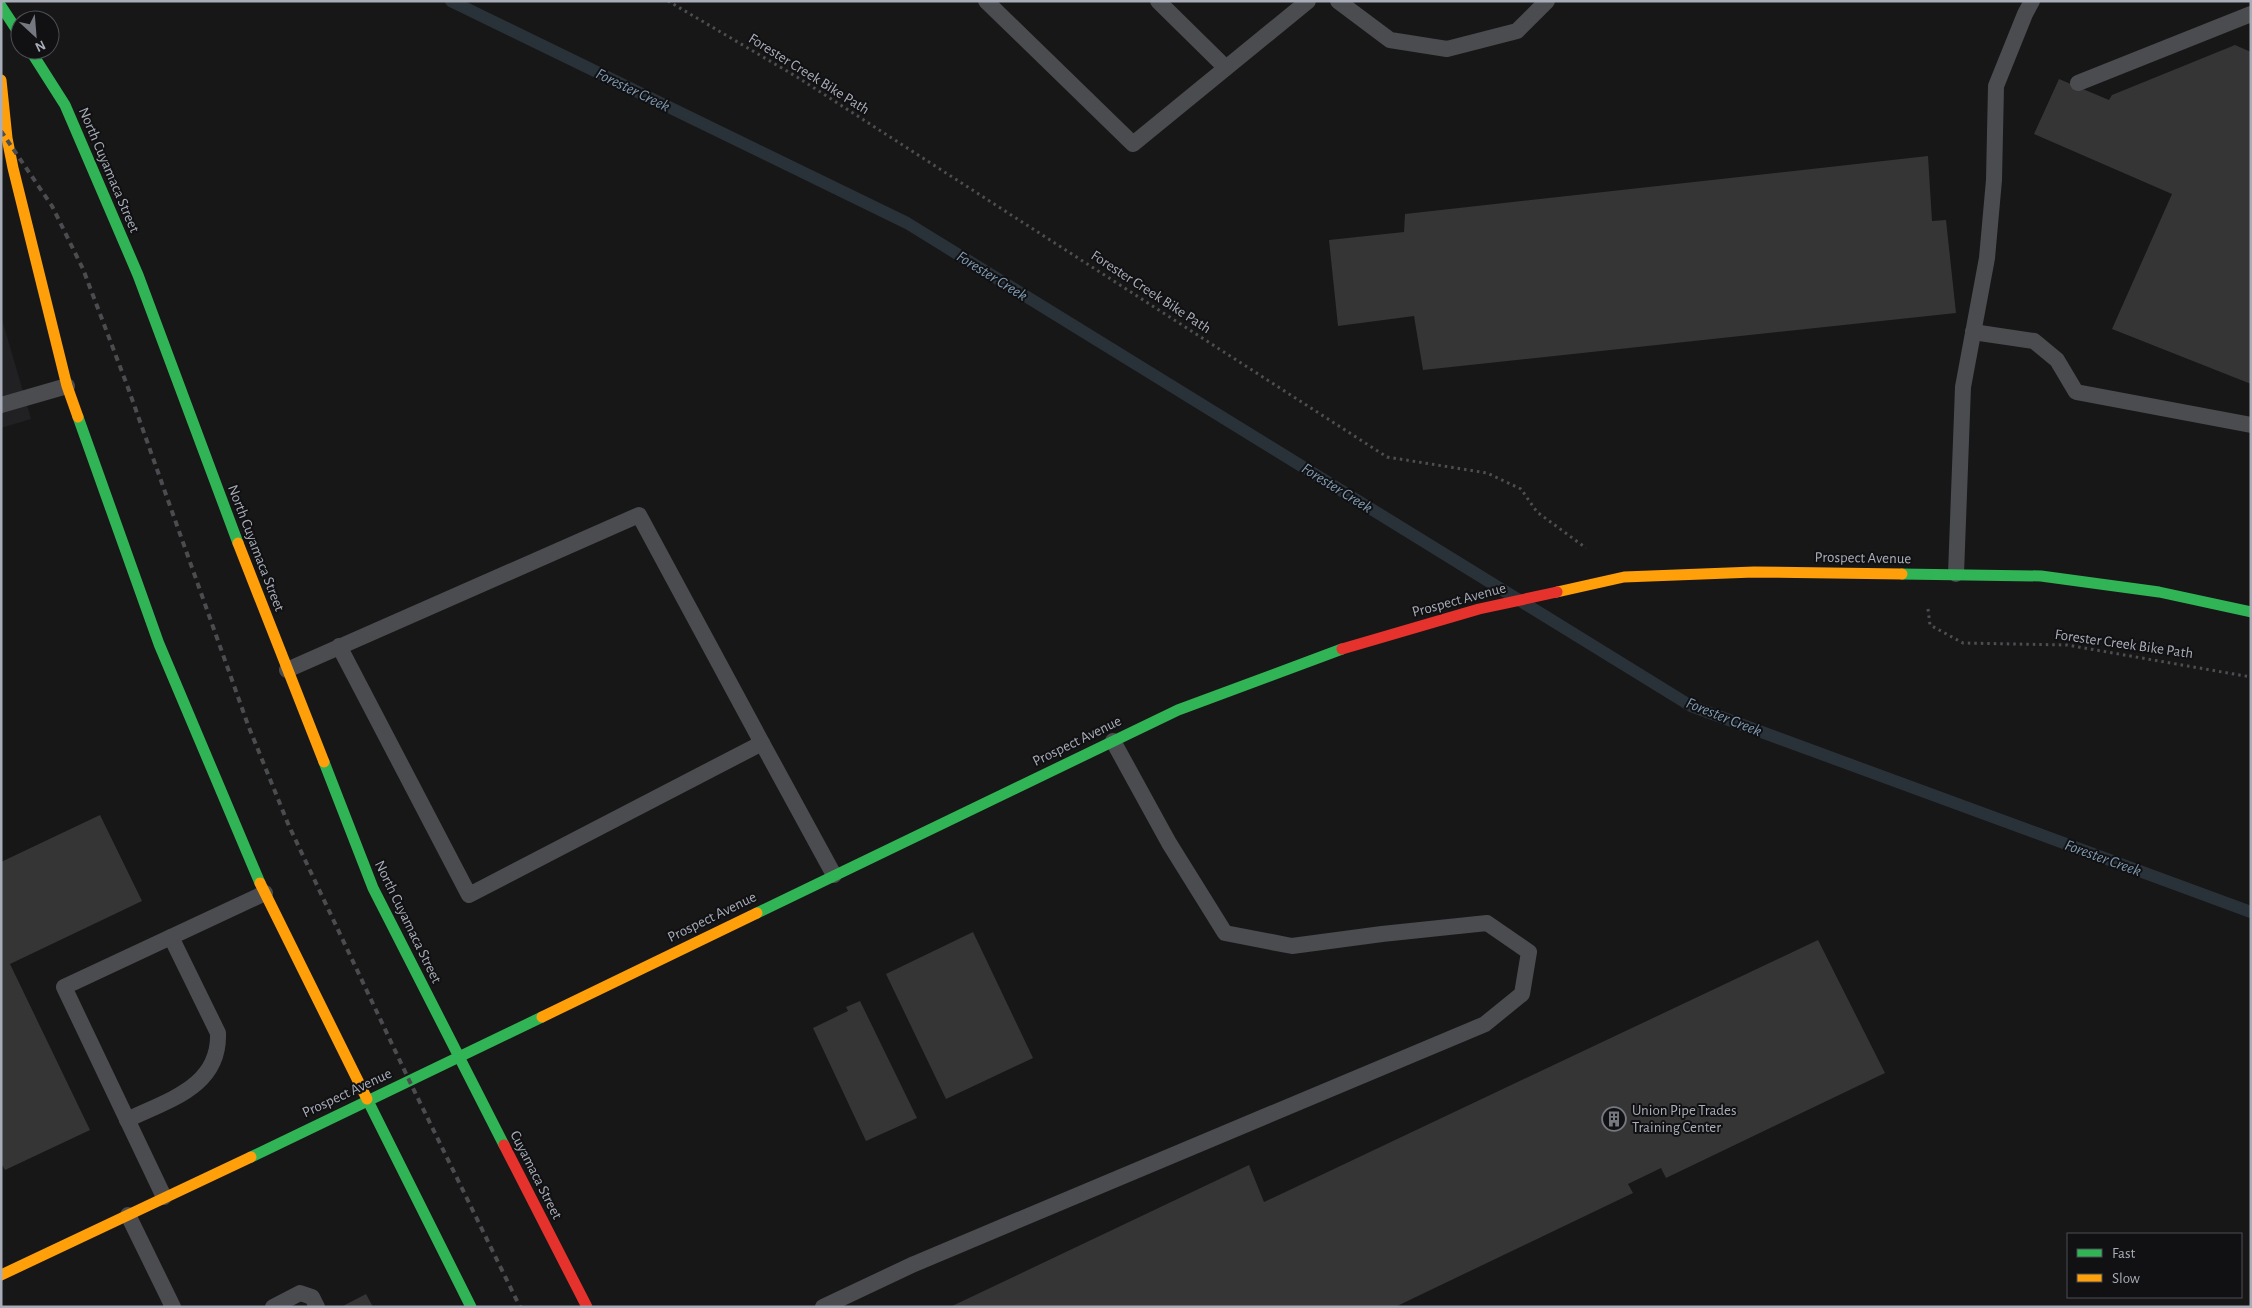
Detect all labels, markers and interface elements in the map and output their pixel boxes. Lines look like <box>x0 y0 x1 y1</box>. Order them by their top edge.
north arrow <box>10 10 60 60</box>
street label: Forester Creek Bike Path <box>746 31 872 117</box>
text: N <box>33 37 48 54</box>
water label: Forester Creek <box>594 65 672 115</box>
street label: North Cuyamaca Street <box>76 105 142 235</box>
water label: Forester Creek <box>954 248 1030 304</box>
street label: Forester Creek Bike Path <box>1088 248 1214 336</box>
water label: Forester Creek <box>1299 460 1375 516</box>
street label: North Cuyamaca Street <box>225 483 287 614</box>
street label: Prospect Avenue <box>1815 550 1912 566</box>
street label: Prospect Avenue <box>1410 580 1508 620</box>
street label: Forester Creek Bike Path <box>2054 627 2194 661</box>
water label: Forester Creek <box>1684 695 1764 739</box>
street label: Prospect Avenue <box>1030 713 1124 769</box>
water label: Forester Creek <box>2063 837 2143 879</box>
street label: North Cuyamaca Street <box>372 858 444 986</box>
street label: Prospect Avenue <box>665 889 759 945</box>
street label: Prospect Avenue <box>300 1066 394 1120</box>
place label: Union Pipe Trades Training Center <box>1632 1103 1737 1135</box>
building icon: Union Pipe Trades Training Center <box>1601 1106 1627 1132</box>
street label: Cuyamaca Street <box>507 1128 565 1222</box>
legend <box>2067 1233 2242 1298</box>
text: Fast <box>2112 1246 2136 1261</box>
text: Slow <box>2112 1271 2140 1286</box>

